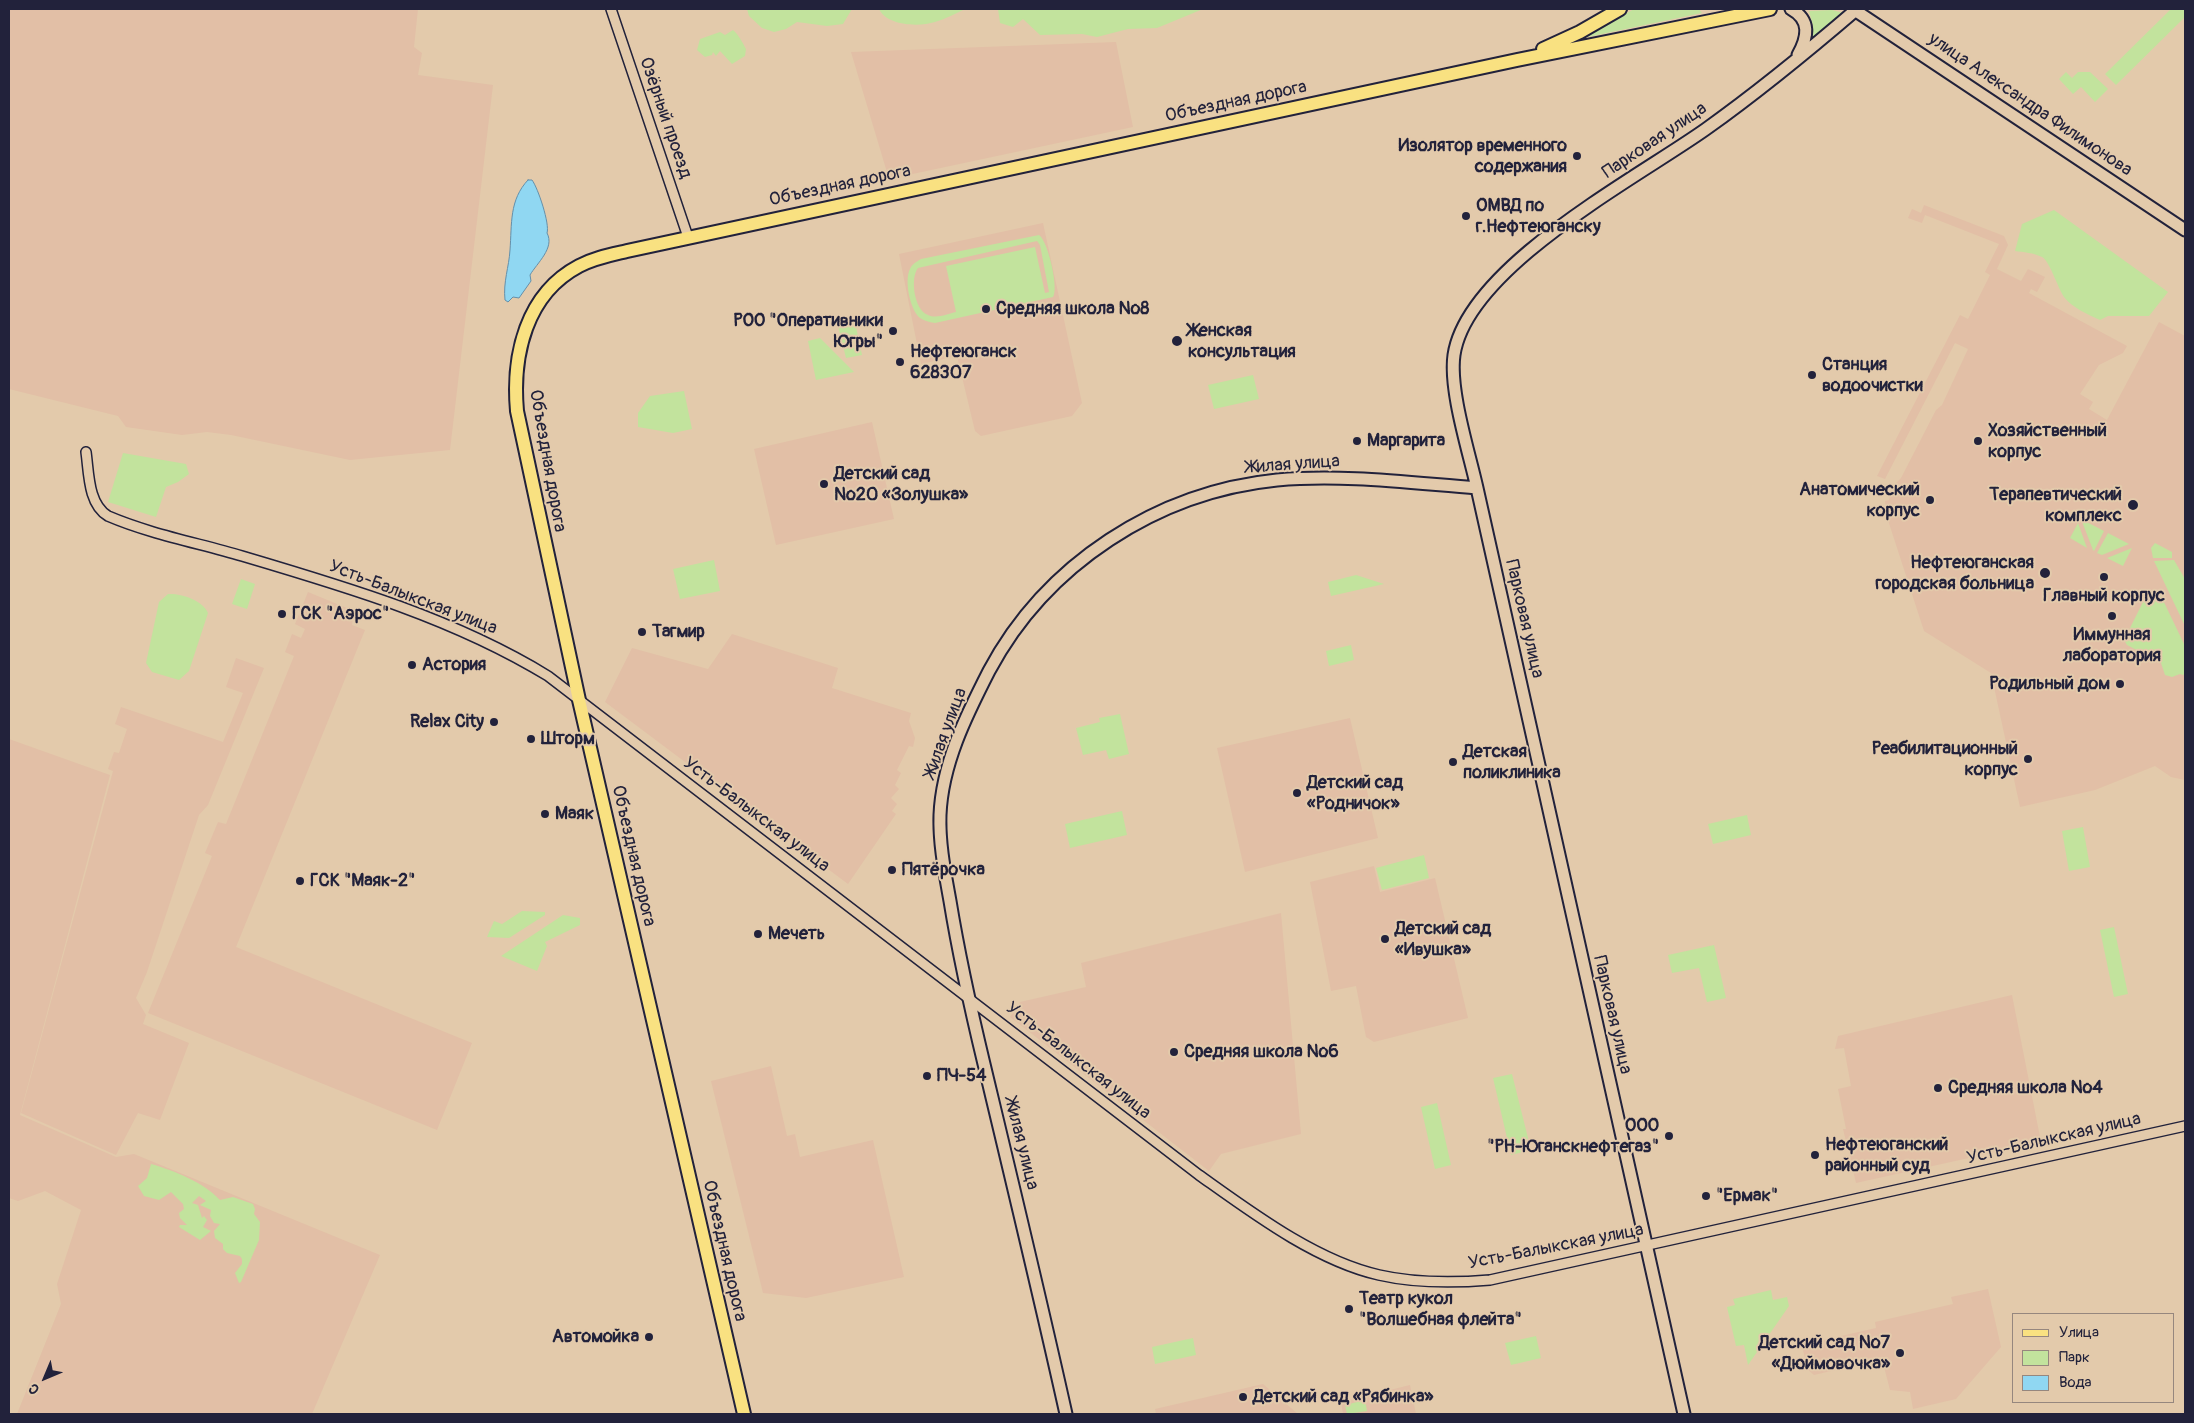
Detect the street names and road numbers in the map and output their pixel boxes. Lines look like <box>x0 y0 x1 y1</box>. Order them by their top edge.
street label: улица Александра Филимонова <box>1924 29 2136 181</box>
street label: Озёрный проезд <box>634 54 696 182</box>
street label: Объездная дорога <box>1163 76 1309 128</box>
street label: Парковая улица <box>1599 98 1711 184</box>
street label: Объездная дорога <box>767 160 913 212</box>
street label: Объездная дорога <box>524 388 570 534</box>
street label: Жилая улица <box>1245 451 1341 479</box>
street label: Усть-Балыкская улица <box>326 556 500 640</box>
street label: Парковая улица <box>1500 558 1548 680</box>
street label: Жилая улица <box>920 685 972 781</box>
street label: Усть-Балыкская улица <box>678 753 834 877</box>
street label: Объездная дорога <box>606 783 660 929</box>
street label: Парковая улица <box>1588 954 1636 1076</box>
street label: Усть-Балыкская улица <box>1001 998 1155 1124</box>
street label: Жилая улица <box>999 1096 1043 1192</box>
street label: Усть-Балыкская улица <box>1965 1108 2143 1170</box>
street label: Объездная дорога <box>697 1178 751 1324</box>
street label: Усть-Балыкская улица <box>1467 1219 1645 1275</box>

